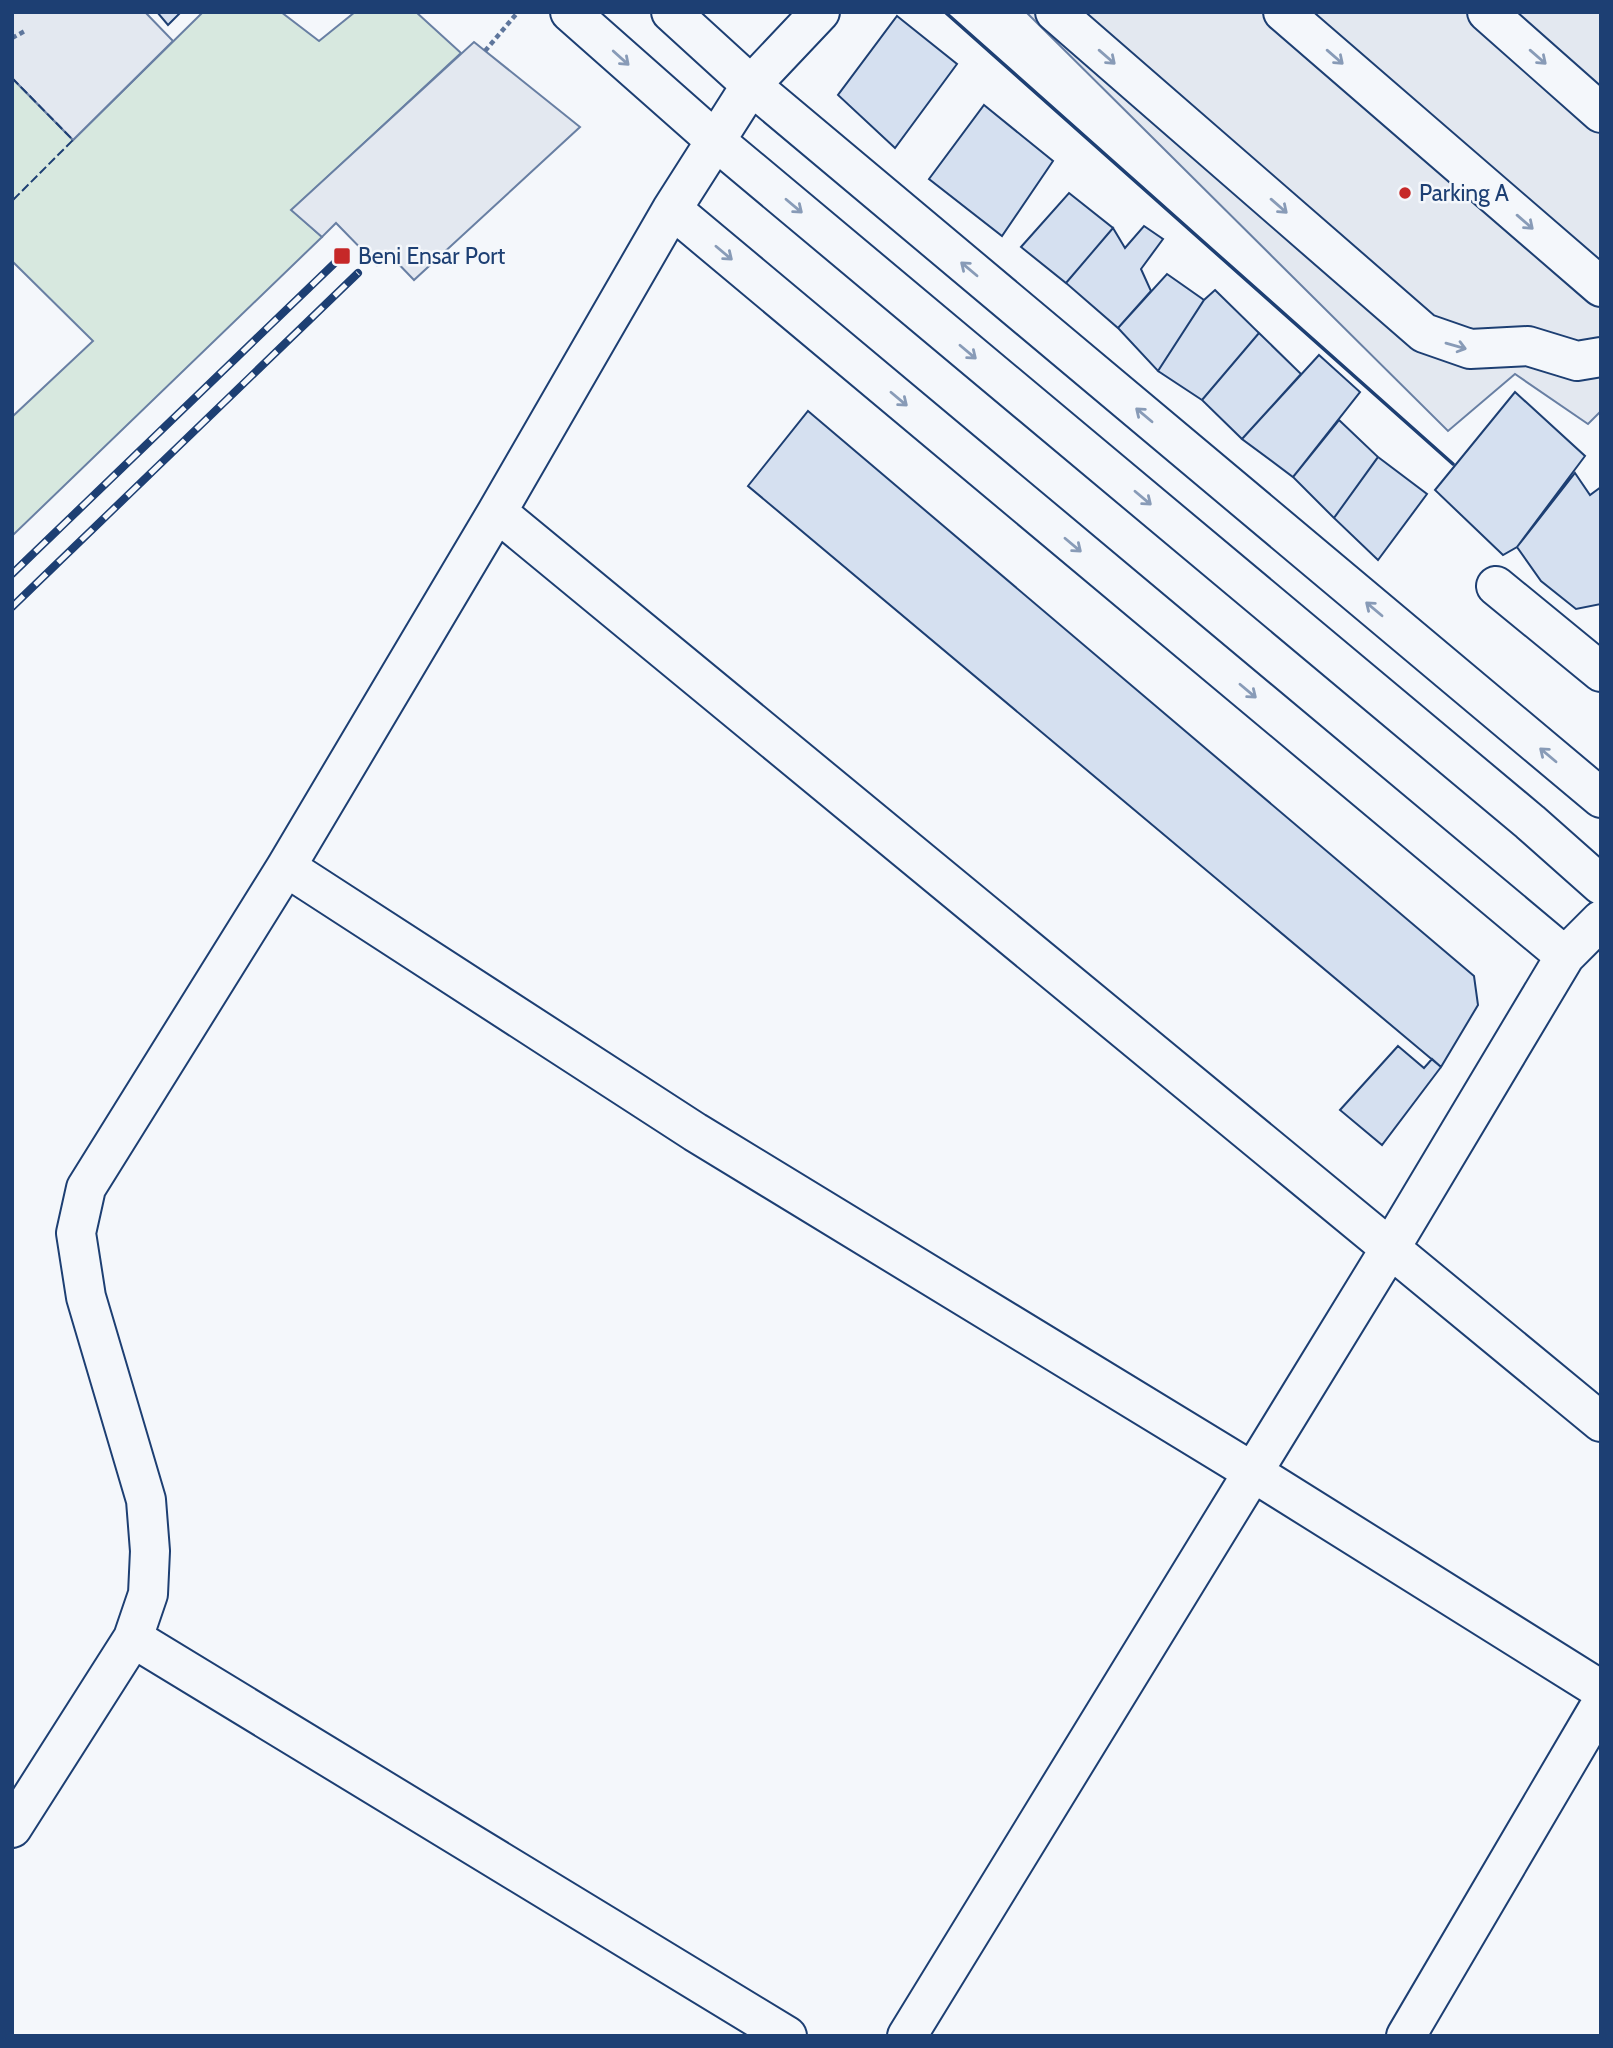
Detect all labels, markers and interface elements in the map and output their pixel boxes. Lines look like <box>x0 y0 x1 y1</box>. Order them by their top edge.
one-way arrow <box>612 49 630 65</box>
one-way arrow <box>1097 49 1115 65</box>
one-way arrow <box>1325 49 1343 65</box>
one-way arrow <box>1529 49 1547 65</box>
place label: Parking A <box>1419 179 1509 207</box>
marker: Parking A <box>1397 185 1413 201</box>
one-way arrow <box>784 198 802 214</box>
one-way arrow <box>1269 198 1287 214</box>
one-way arrow <box>1516 214 1534 230</box>
place label: Beni Ensar Port <box>358 242 506 270</box>
one-way arrow <box>715 245 733 261</box>
marker: Beni Ensar Port <box>332 246 352 266</box>
one-way arrow <box>961 261 979 277</box>
one-way arrow <box>1445 340 1467 353</box>
one-way arrow <box>959 344 977 360</box>
one-way arrow <box>889 391 907 407</box>
one-way arrow <box>1135 407 1153 423</box>
one-way arrow <box>1133 490 1151 506</box>
one-way arrow <box>1064 537 1082 553</box>
one-way arrow <box>1365 601 1383 617</box>
one-way arrow <box>1238 683 1256 699</box>
one-way arrow <box>1540 747 1558 763</box>

